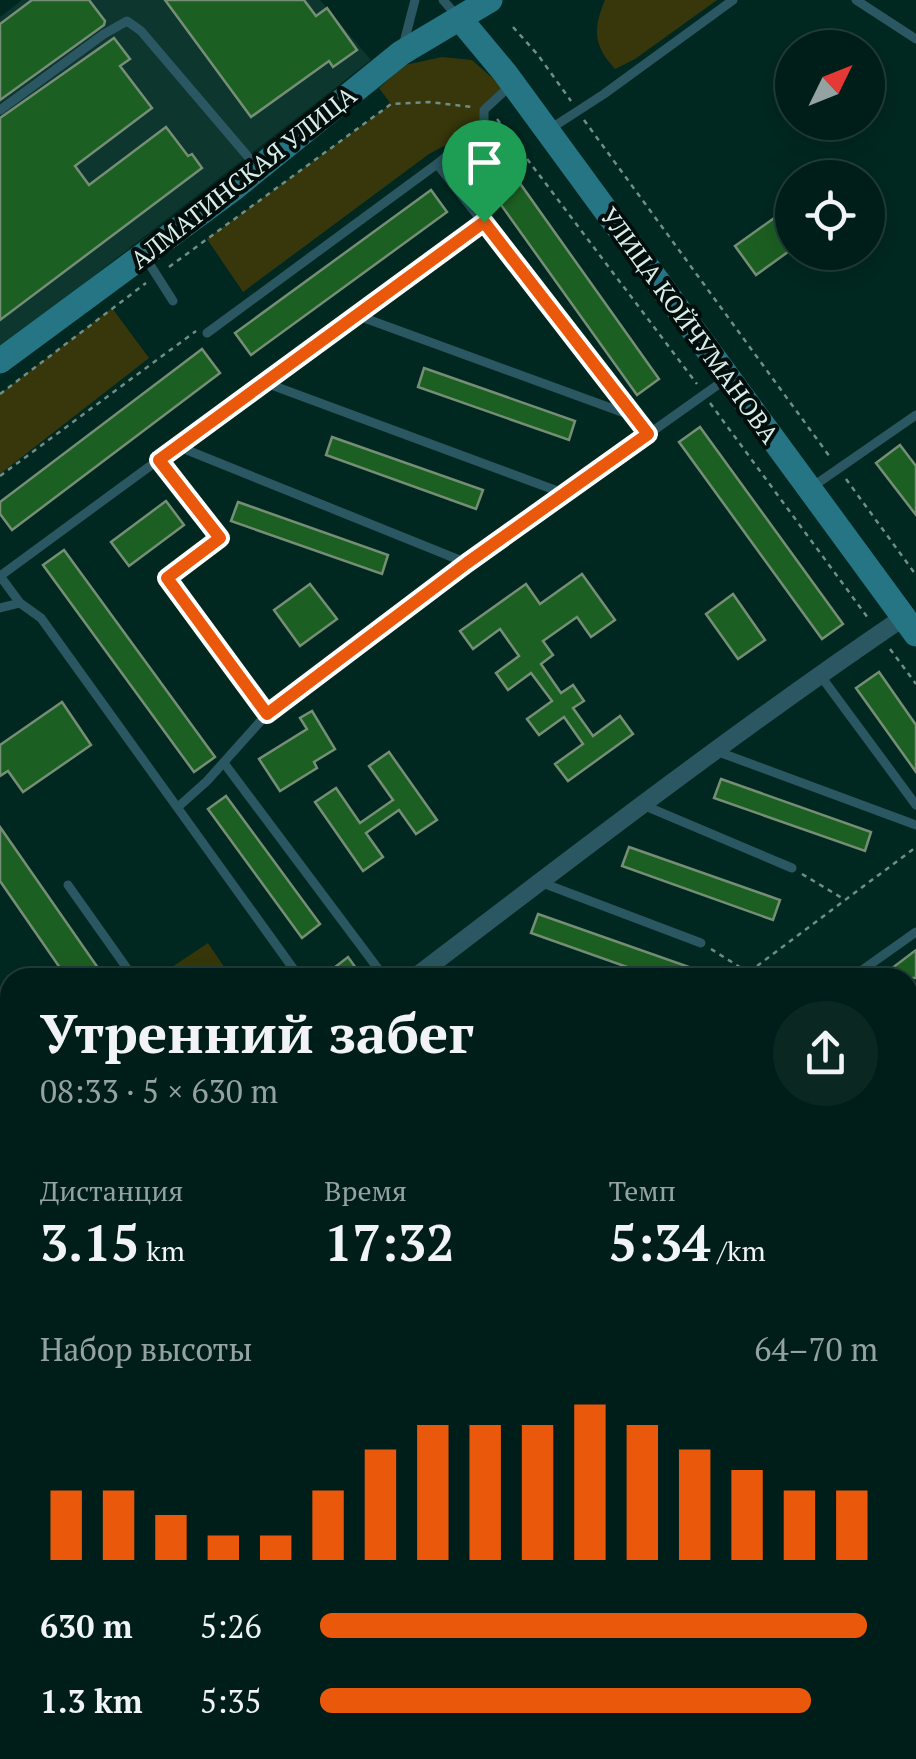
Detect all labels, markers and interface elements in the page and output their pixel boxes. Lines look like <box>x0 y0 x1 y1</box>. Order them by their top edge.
north arrow <box>775 30 885 140</box>
map controls <box>775 30 885 270</box>
street label: АЛМАТИНСКАЯ УЛИЦА <box>123 78 364 276</box>
pin <box>442 120 527 223</box>
icon: arrive <box>457 135 512 190</box>
button: locate <box>775 160 885 270</box>
street label: УЛИЦА КОЙЧУМАНОВА <box>593 200 787 450</box>
text: Утренний забег <box>40 996 474 1069</box>
button: share <box>773 1001 878 1106</box>
text: 08:33 · 5 × 630 m <box>40 1070 278 1112</box>
text: Дистанция <box>40 1172 183 1209</box>
text: Время <box>324 1172 407 1209</box>
text: Темп <box>609 1172 676 1209</box>
text: 3.15 <box>40 1209 140 1275</box>
text: 17:32 <box>324 1209 454 1275</box>
text: 5:34 <box>609 1209 711 1275</box>
text: km <box>140 1232 185 1269</box>
text: /km <box>711 1232 766 1269</box>
text: Набор высоты <box>40 1328 252 1370</box>
text: 64–70 m <box>754 1328 878 1370</box>
text: 630 m <box>40 1605 132 1647</box>
text: 5:26 <box>200 1605 262 1647</box>
text: 1.3 km <box>40 1680 143 1722</box>
text: 5:35 <box>200 1680 262 1722</box>

